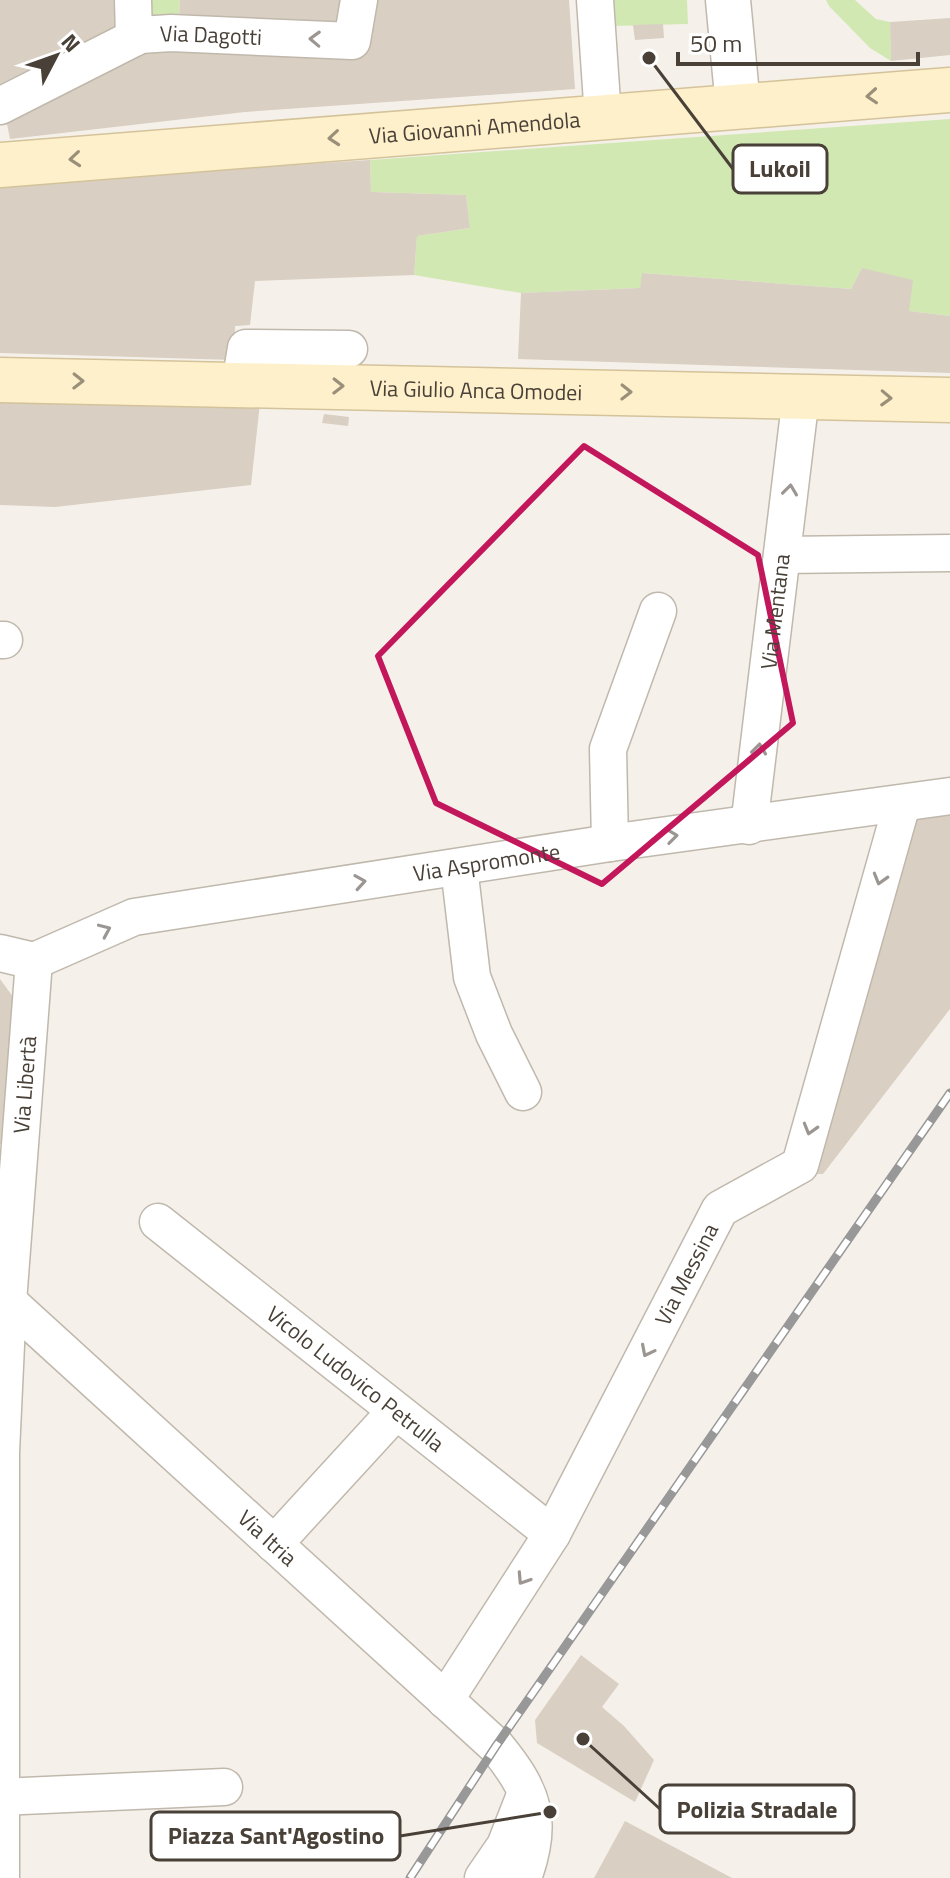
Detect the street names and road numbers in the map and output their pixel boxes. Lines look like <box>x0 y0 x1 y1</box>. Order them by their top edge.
street label: Via Dagotti <box>159 16 263 54</box>
street label: Via Giovanni Amendola <box>368 102 582 153</box>
street label: Via Giulio Anca Omodei <box>369 371 583 409</box>
street label: Via Mentana <box>751 552 799 671</box>
street label: Via Aspromonte <box>411 834 562 890</box>
street label: Via Libertà <box>4 1035 45 1135</box>
street label: Via Messina <box>646 1217 727 1331</box>
street label: Vicolo Ludovico Petrulla <box>259 1297 452 1460</box>
street label: Via Itria <box>230 1502 305 1574</box>

